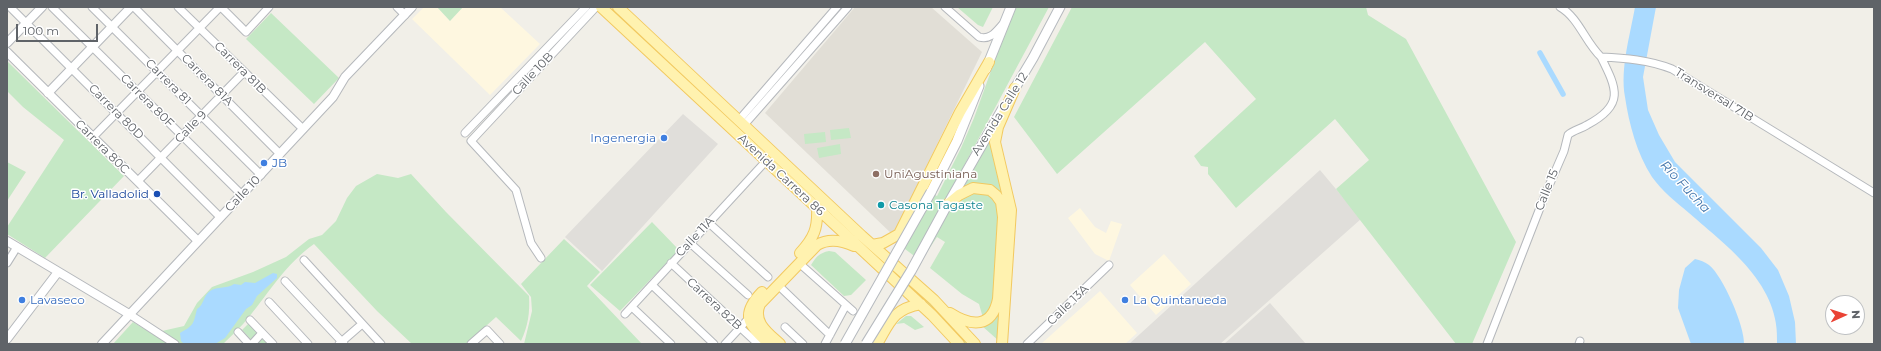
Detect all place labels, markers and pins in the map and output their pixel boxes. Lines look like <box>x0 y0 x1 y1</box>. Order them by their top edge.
place label: Ingenergia <box>590 131 656 145</box>
marker: Ingenergia <box>659 133 669 143</box>
place label: JB <box>272 156 287 170</box>
marker: JB <box>259 158 269 168</box>
place label: UniAgustiniana <box>884 167 977 181</box>
marker: UniAgustiniana <box>871 169 881 179</box>
place label: Br. Valladolid <box>71 187 149 201</box>
marker: Br. Valladolid <box>152 189 162 199</box>
place label: Casona Tagaste <box>889 198 983 212</box>
marker: Casona Tagaste <box>876 200 886 210</box>
place label: Lavaseco <box>30 293 85 307</box>
place label: La Quintarueda <box>1133 293 1227 307</box>
marker: Lavaseco <box>17 295 27 305</box>
marker: La Quintarueda <box>1120 295 1130 305</box>

